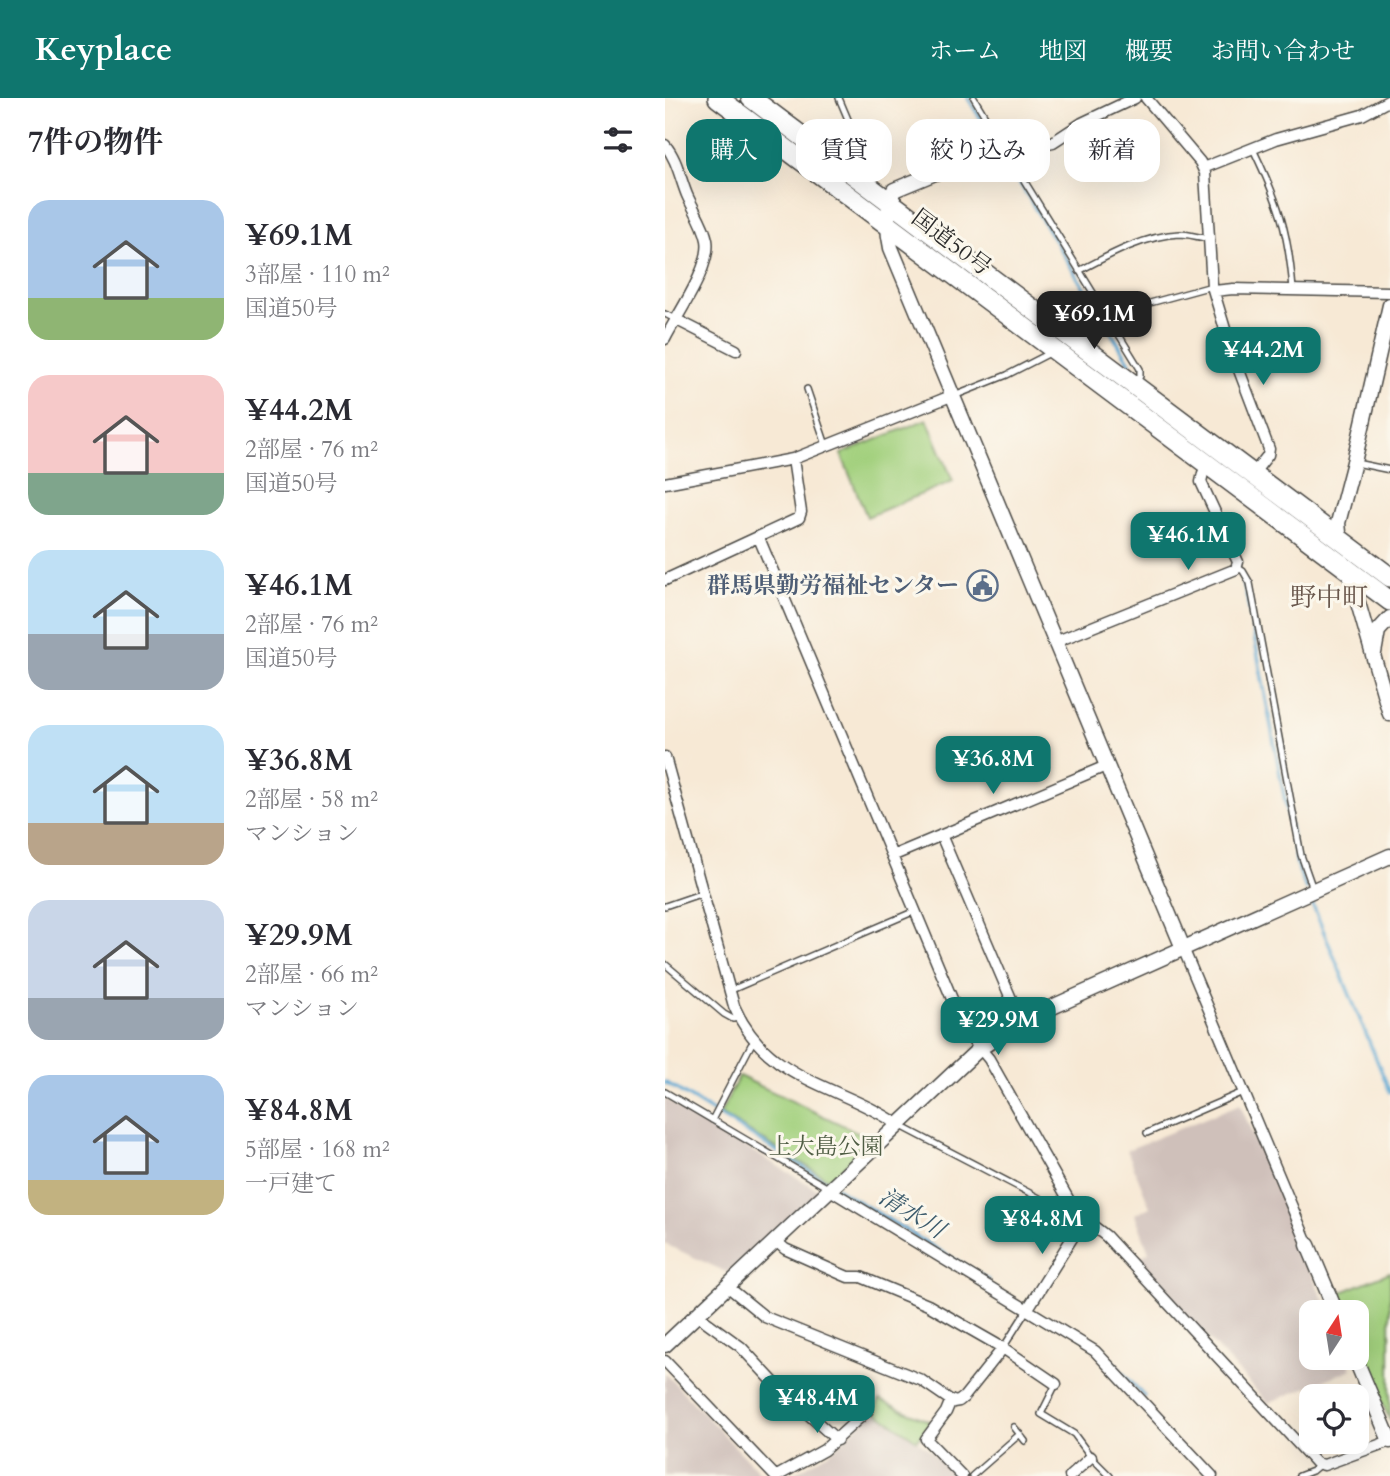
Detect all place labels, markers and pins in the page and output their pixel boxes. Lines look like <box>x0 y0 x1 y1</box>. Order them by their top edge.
pin: ¥69.1M <box>1037 292 1151 351</box>
pin: ¥44.2M <box>1206 328 1320 387</box>
pin: ¥46.1M <box>1131 512 1245 572</box>
public building icon: 群馬県勤労福祉センター <box>965 568 999 602</box>
place label: 群馬県勤労福祉センター <box>707 570 959 601</box>
pin: ¥36.8M <box>936 736 1050 796</box>
pin: ¥29.9M <box>941 998 1055 1057</box>
pin: ¥84.8M <box>985 1196 1099 1256</box>
pin: ¥48.4M <box>760 1376 874 1435</box>

